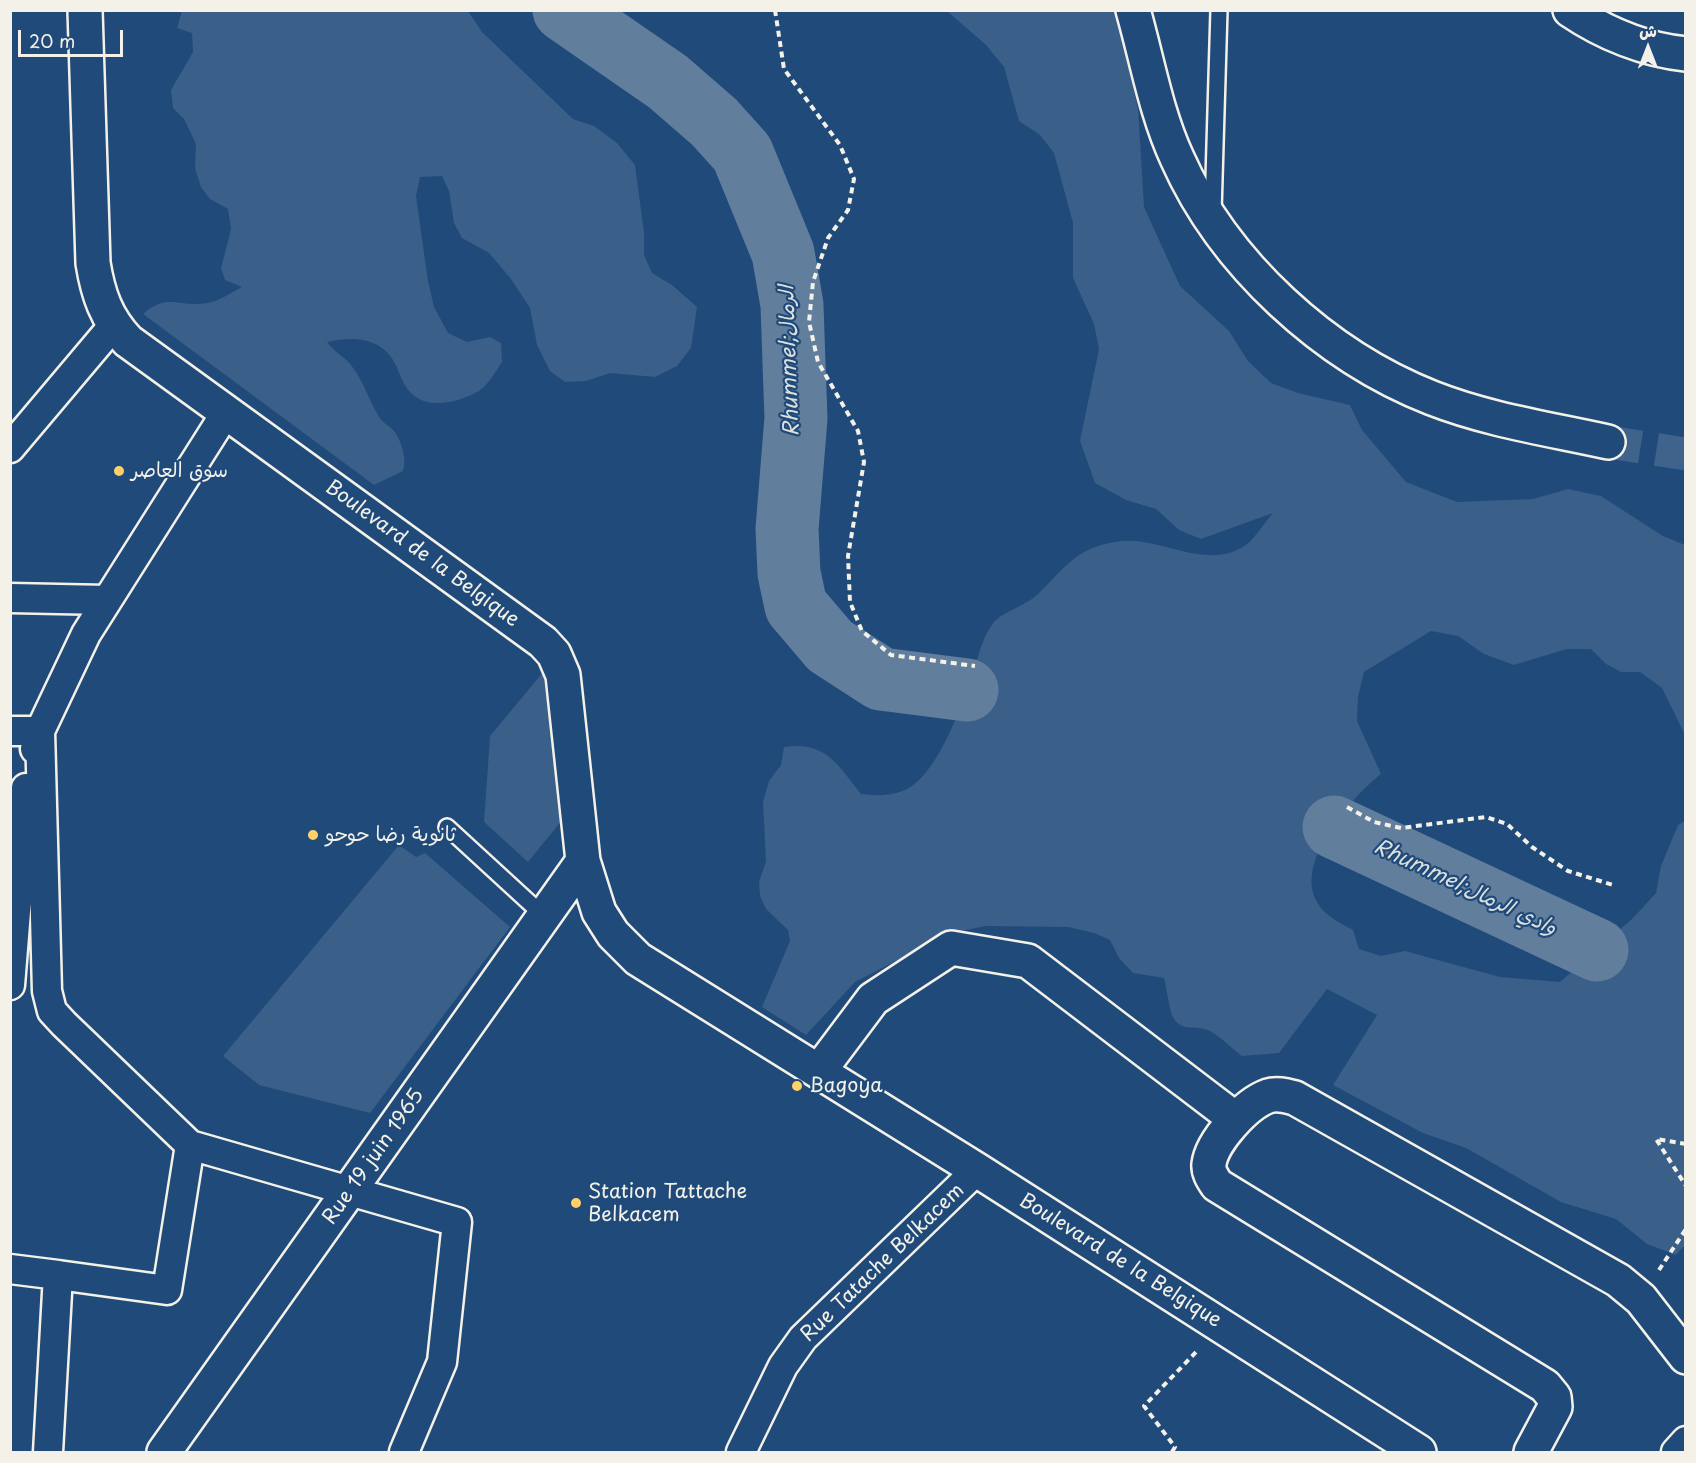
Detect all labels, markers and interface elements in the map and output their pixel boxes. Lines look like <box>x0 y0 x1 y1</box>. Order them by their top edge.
scale bar <box>21 18 126 56</box>
north arrow <box>1618 18 1678 78</box>
text: ش <box>1639 18 1657 42</box>
text: 20 m <box>29 27 75 54</box>
water label: Rhummel;الرمال <box>775 285 805 437</box>
place label: سوق العاصر <box>131 459 228 483</box>
marker: سوق العاصر <box>112 464 126 478</box>
street label: Boulevard de la Belgique <box>320 476 524 632</box>
place label: ثانوية رضا حوحو <box>325 823 456 847</box>
marker: ثانوية رضا حوحو <box>306 828 320 842</box>
water label: Rhummel;وادي الرمال <box>1370 835 1560 941</box>
place label: Bagoya <box>809 1074 883 1098</box>
marker: Bagoya <box>790 1079 804 1093</box>
street label: Rue 19 juin 1965 <box>318 1085 430 1229</box>
street label: Rue Tatache Belkacem <box>796 1179 970 1347</box>
place label: Station Tattache Belkacem <box>588 1180 747 1227</box>
street label: Boulevard de la Belgique <box>1014 1189 1226 1333</box>
marker: Station Tattache Belkacem <box>569 1196 583 1210</box>

